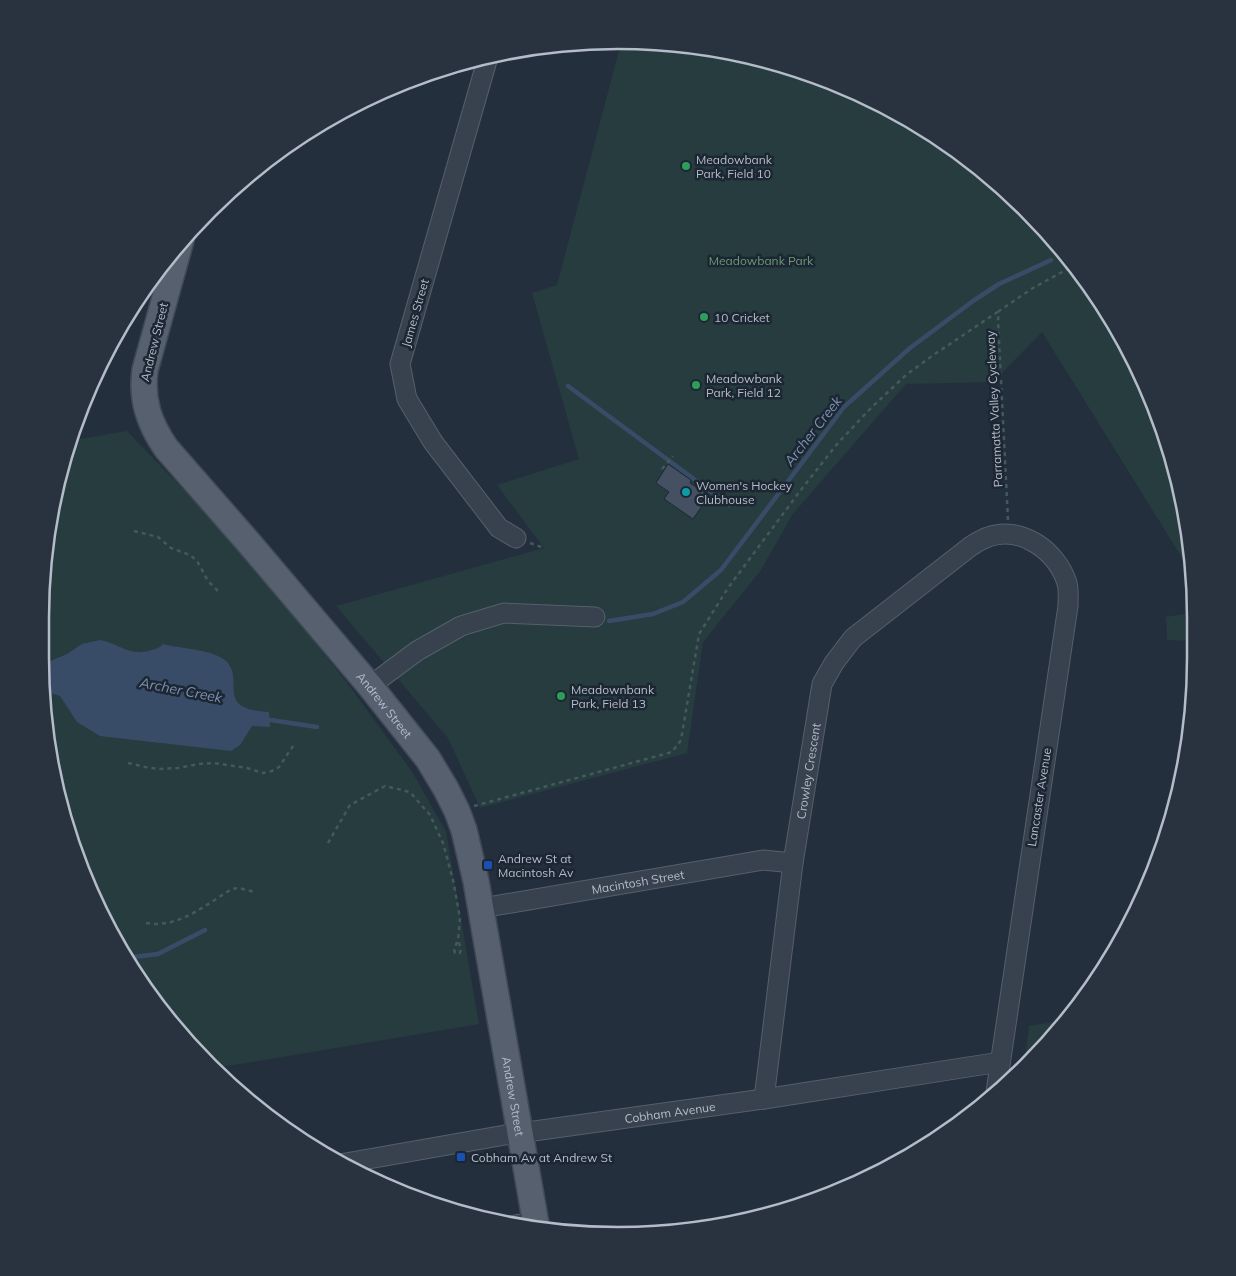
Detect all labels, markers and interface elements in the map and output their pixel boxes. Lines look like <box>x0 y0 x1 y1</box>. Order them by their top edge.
place label: Meadowbank Park, Field 10 <box>696 152 773 181</box>
marker: Meadowbank Park, Field 10 <box>680 160 692 172</box>
park label: Meadowbank Park <box>709 253 814 268</box>
street label: James Street <box>398 277 432 349</box>
street label: Andrew Street <box>137 301 171 383</box>
place label: 10 Cricket <box>714 310 770 325</box>
marker: 10 Cricket <box>698 311 710 323</box>
street label: Parramatta Valley Cycleway <box>982 330 1006 488</box>
place label: Meadowbank Park, Field 12 <box>706 371 783 400</box>
marker: Meadowbank Park, Field 12 <box>690 379 702 391</box>
water label: Archer Creek <box>780 392 846 470</box>
place label: Women's Hockey Clubhouse <box>696 478 793 507</box>
marker: Women's Hockey Clubhouse <box>680 486 692 498</box>
street label: Andrew Street <box>354 669 416 741</box>
water label: Archer Creek <box>137 673 225 707</box>
place label: Meadownbank Park, Field 13 <box>571 682 655 711</box>
marker: Meadownbank Park, Field 13 <box>555 690 567 702</box>
street label: Crowley Crescent <box>793 722 823 820</box>
street label: Lancaster Avenue <box>1024 747 1054 847</box>
place label: Andrew St at Macintosh Av <box>498 851 574 880</box>
marker: Andrew St at Macintosh Av <box>482 859 494 871</box>
street label: Macintosh Street <box>590 866 685 897</box>
street label: Andrew Street <box>499 1055 528 1137</box>
street label: Cobham Avenue <box>623 1098 716 1126</box>
place label: Cobham Av at Andrew St <box>471 1150 612 1165</box>
marker: Cobham Av at Andrew St <box>455 1151 467 1163</box>

